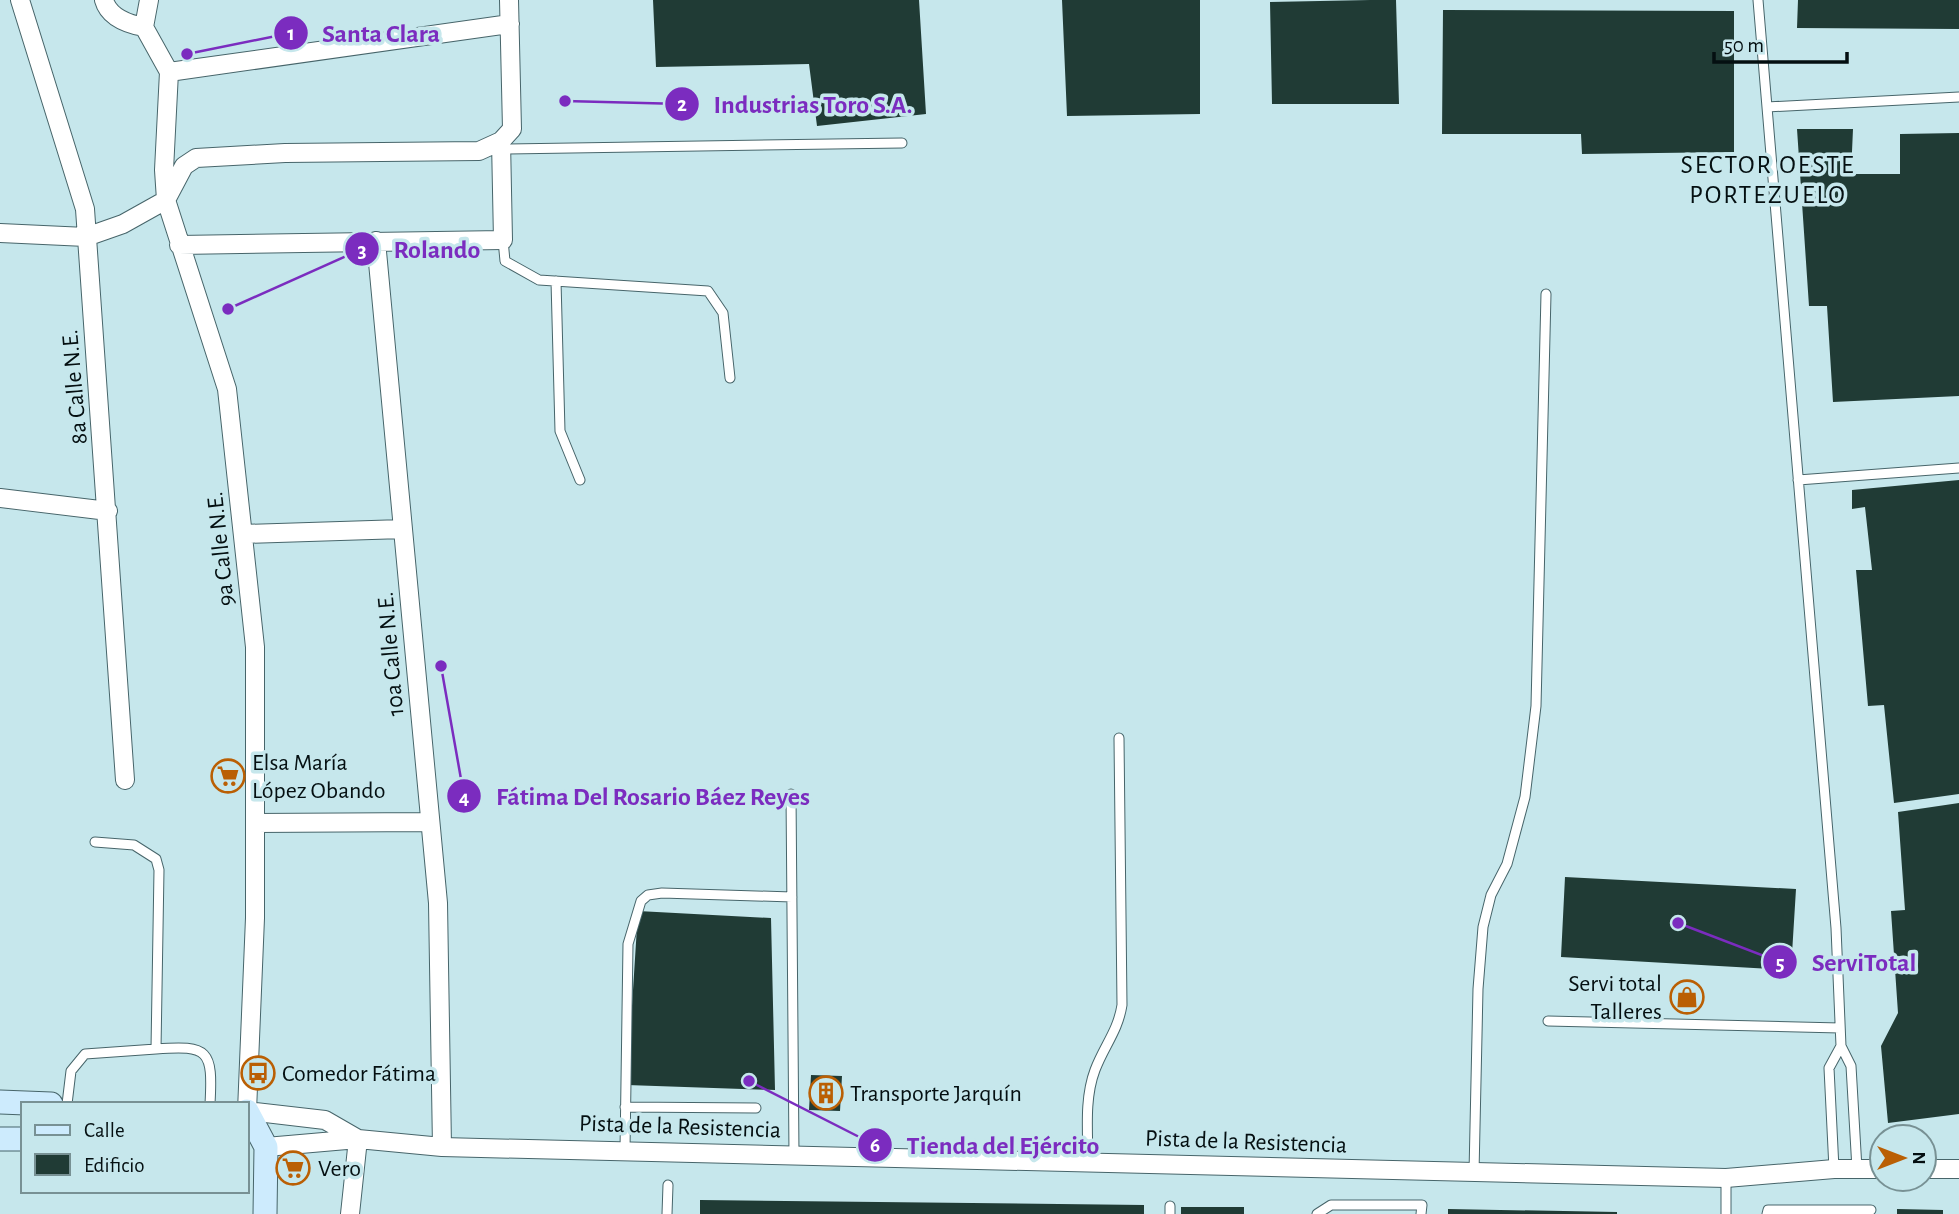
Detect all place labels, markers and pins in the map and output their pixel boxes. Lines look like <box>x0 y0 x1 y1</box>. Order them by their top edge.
callout: Santa Clara <box>273 9 454 56</box>
callout: Industrias Toro S.A. <box>665 81 927 128</box>
callout: Rolando <box>345 226 495 273</box>
place label: Elsa María López Obando <box>252 751 386 803</box>
supermarket icon: Elsa María López Obando <box>209 757 247 795</box>
callout: Fátima Del Rosario Báez Reyes <box>447 773 824 820</box>
callout: ServiTotal <box>1763 939 1930 986</box>
place label: Servi total Talleres <box>1568 972 1662 1024</box>
shop icon: Servi total Talleres <box>1668 978 1706 1016</box>
bus stop icon: Comedor Fátima <box>239 1054 277 1092</box>
place label: Comedor Fátima <box>282 1062 436 1086</box>
building icon: Transporte Jarquín <box>807 1074 845 1112</box>
place label: Transporte Jarquín <box>850 1082 1022 1106</box>
callout: Tienda del Ejército <box>858 1121 1114 1168</box>
supermarket icon: Vero <box>274 1149 312 1187</box>
place label: Vero <box>318 1157 361 1181</box>

